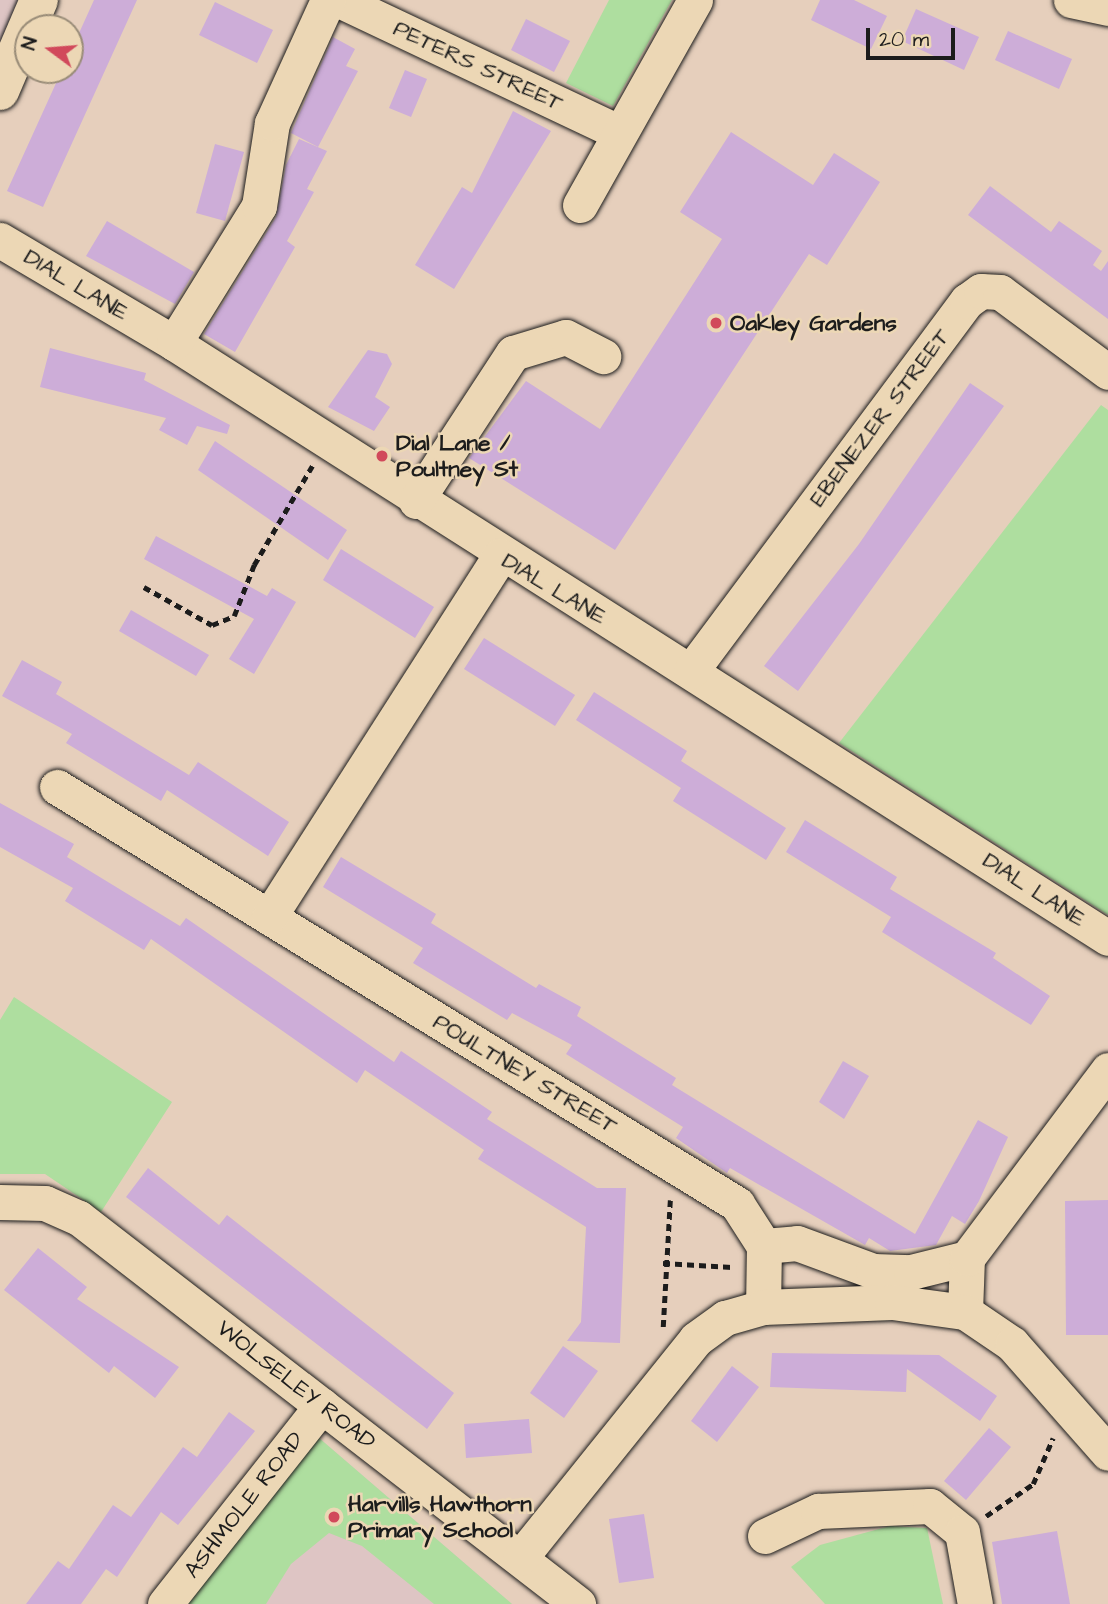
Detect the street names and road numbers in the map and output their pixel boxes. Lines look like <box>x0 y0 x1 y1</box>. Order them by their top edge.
street label: PETERS STREET <box>389 15 567 117</box>
street label: DIAL LANE <box>19 243 133 327</box>
street label: EBENEZER STREET <box>804 323 956 513</box>
street label: DIAL LANE <box>497 547 611 631</box>
street label: DIAL LANE <box>977 847 1091 933</box>
street label: POULTNEY STREET <box>428 1008 622 1140</box>
street label: WOLSELEY ROAD <box>211 1314 381 1456</box>
street label: ASHMOLE ROAD <box>178 1426 310 1584</box>

